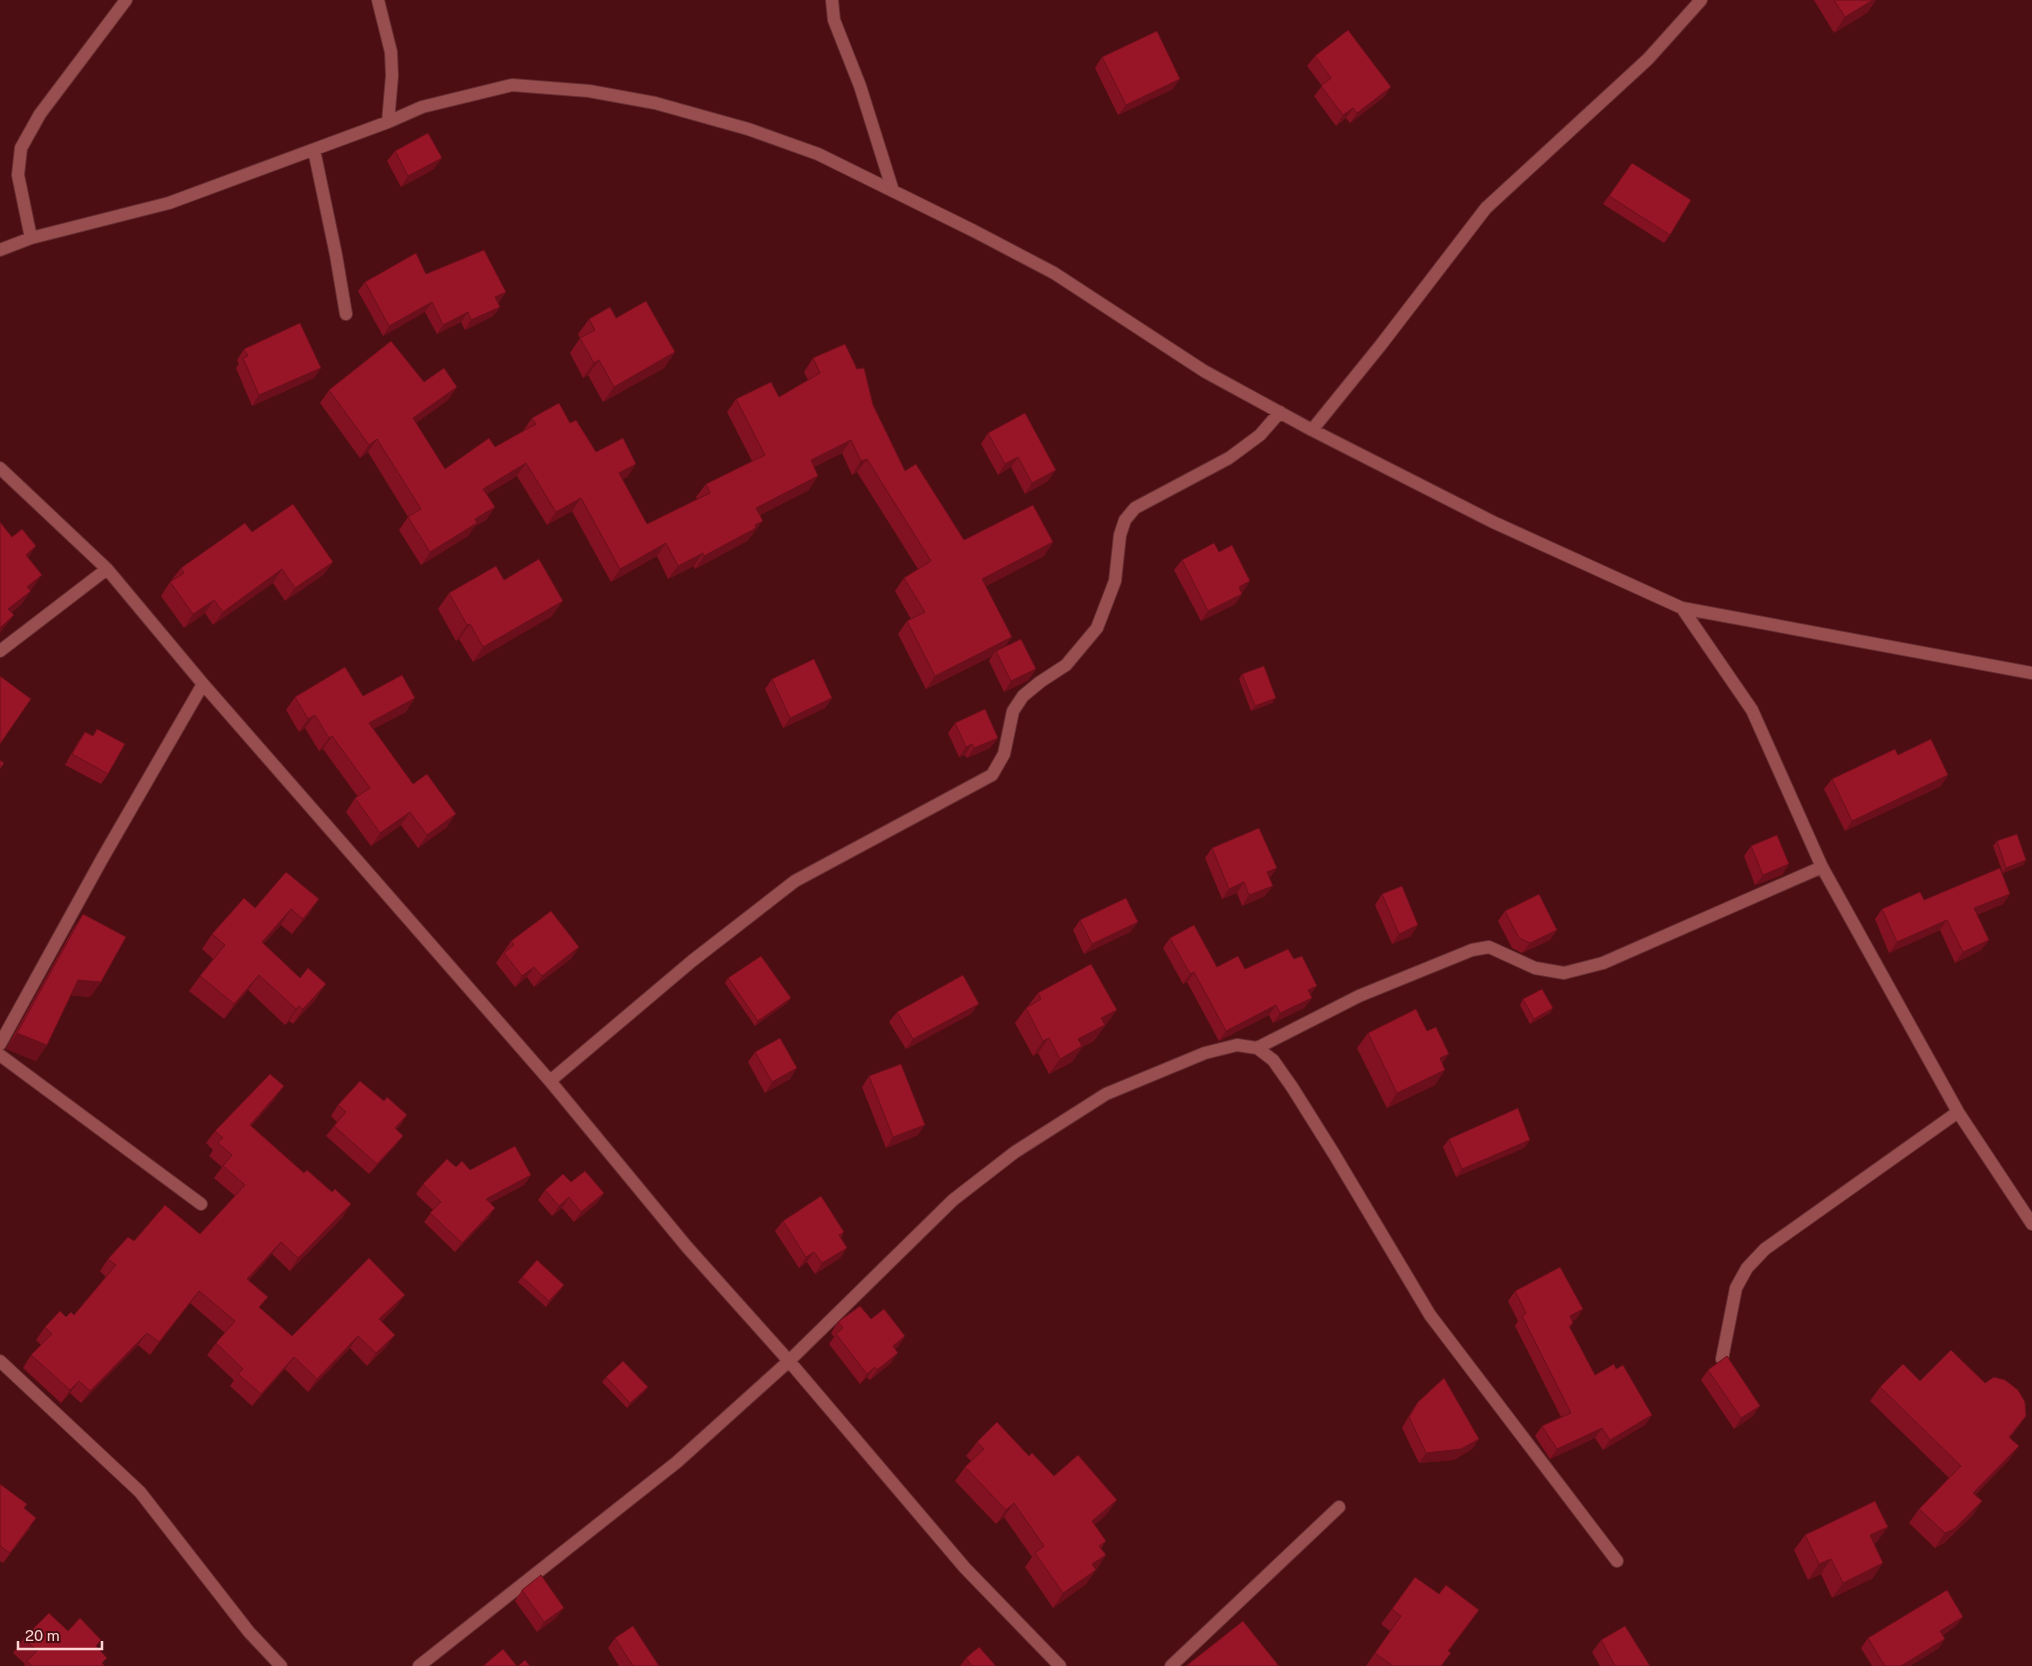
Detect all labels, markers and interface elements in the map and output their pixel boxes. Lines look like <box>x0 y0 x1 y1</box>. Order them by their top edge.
scale bar <box>18 1618 101 1650</box>
text: 20 m <box>25 1627 60 1644</box>

